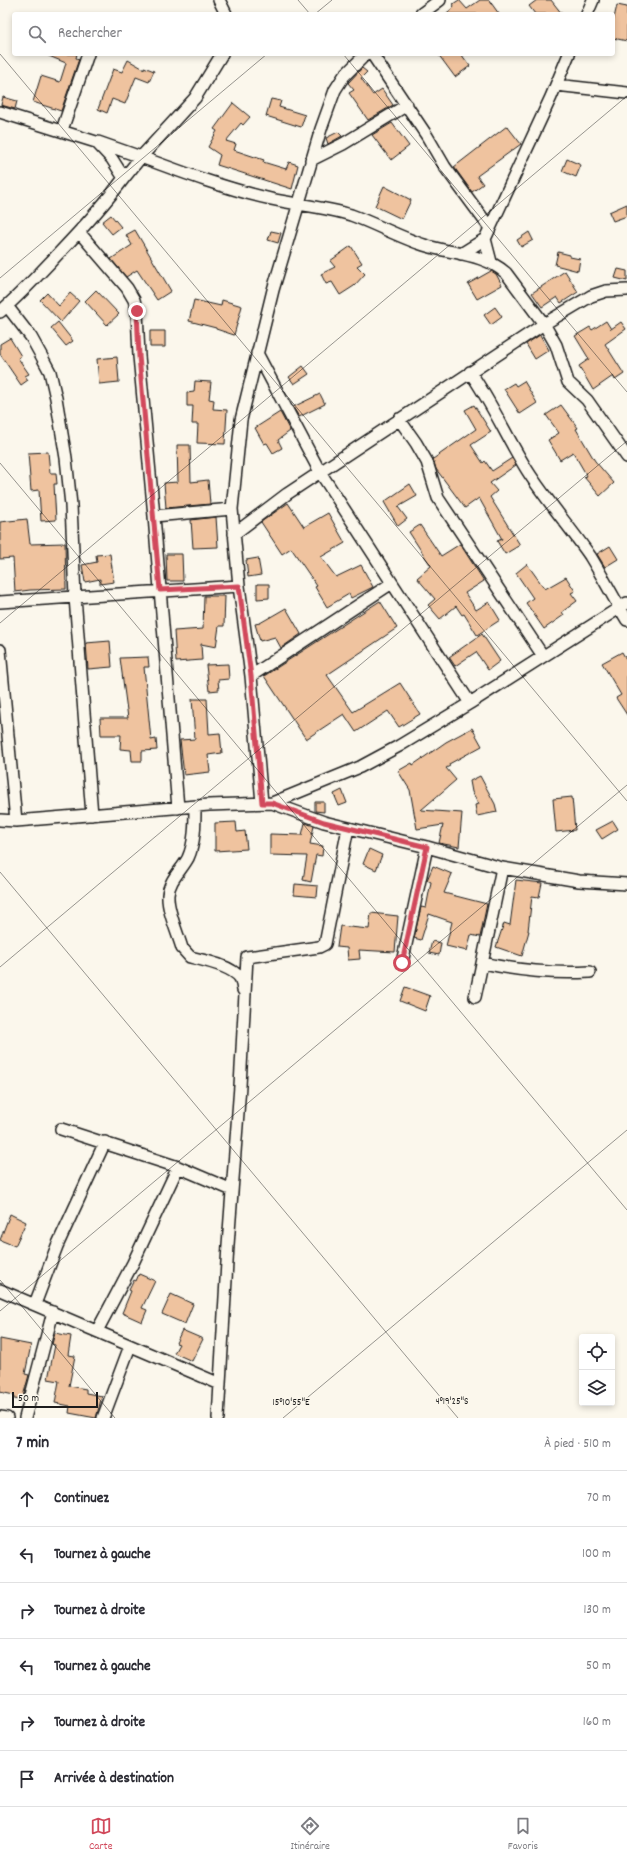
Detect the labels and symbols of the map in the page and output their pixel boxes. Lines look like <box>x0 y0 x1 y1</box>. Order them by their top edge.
route end <box>128 302 146 320</box>
route start <box>393 954 411 972</box>
scale bar <box>12 1390 98 1409</box>
text: 4°19'25"S <box>435 1395 469 1409</box>
text: 15°10'55"E <box>273 1396 310 1410</box>

